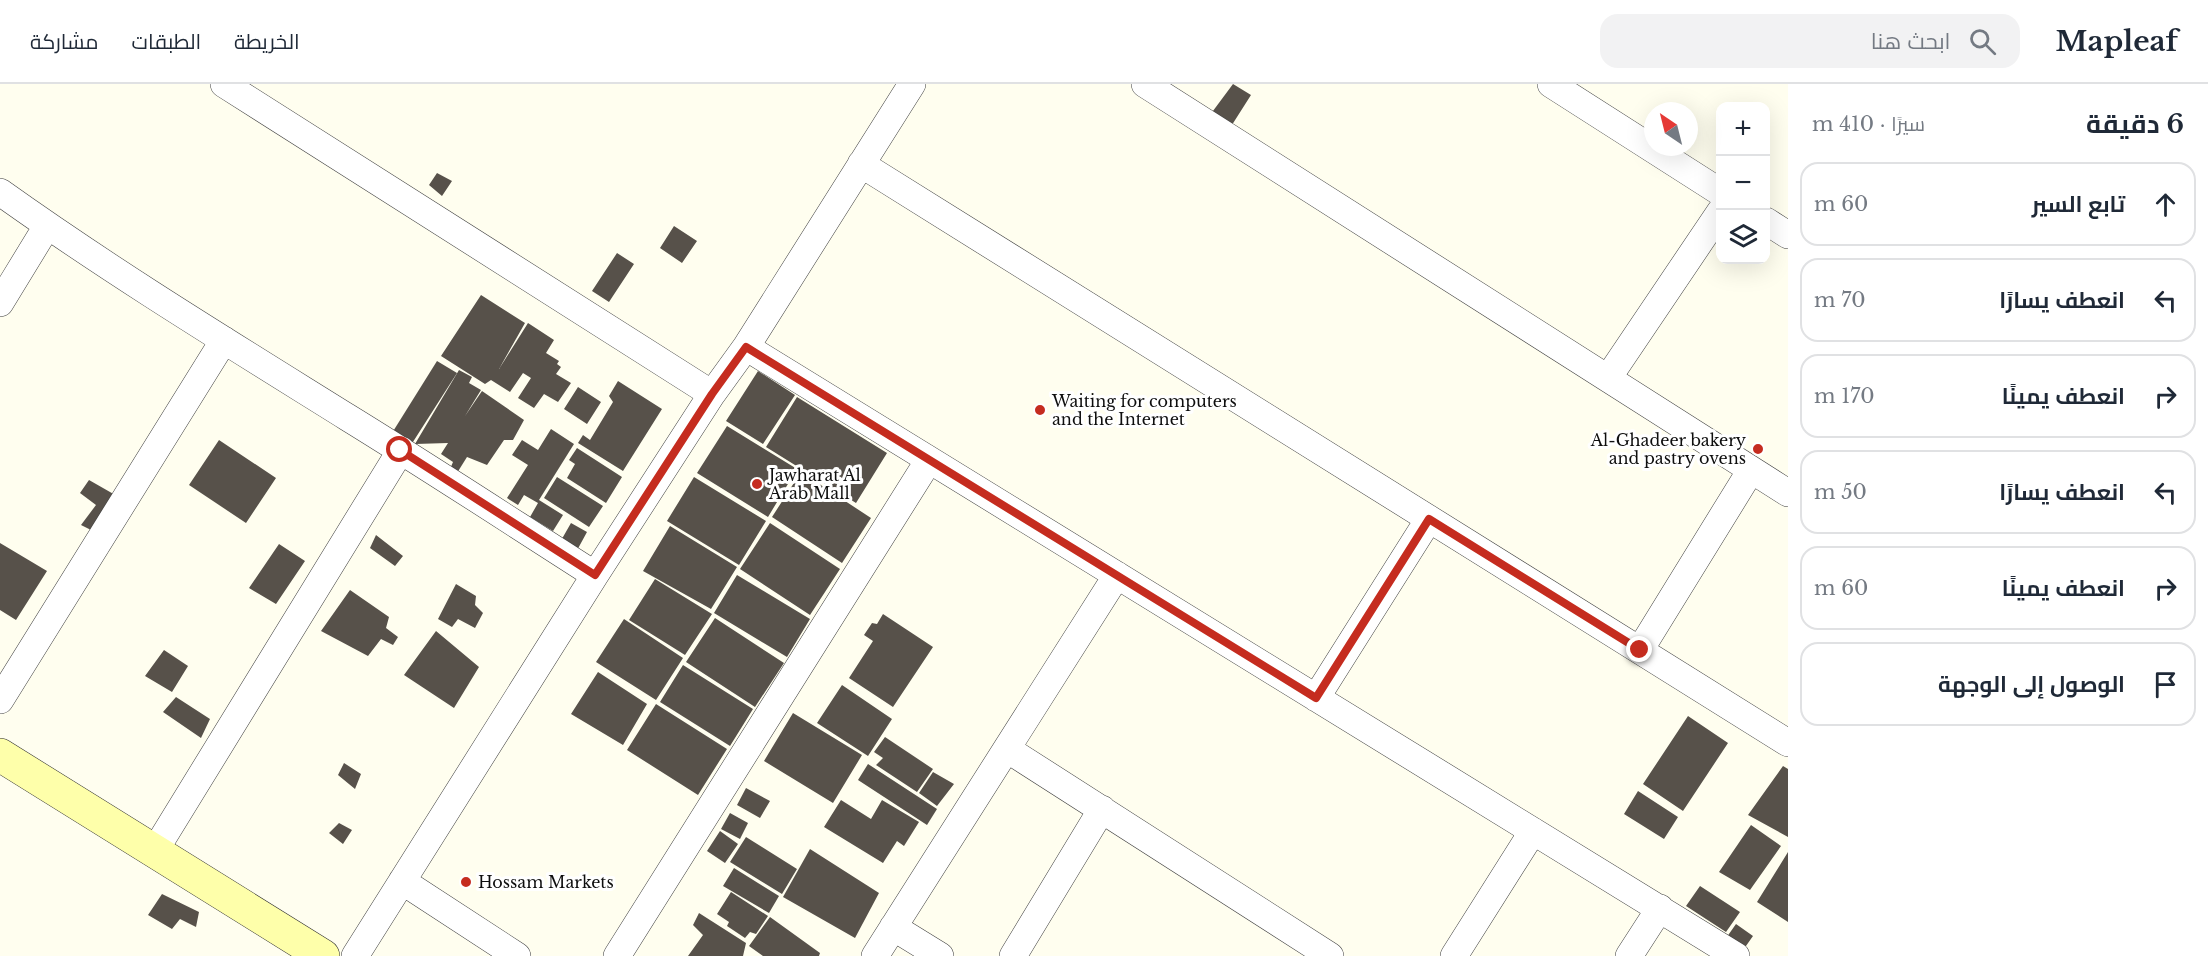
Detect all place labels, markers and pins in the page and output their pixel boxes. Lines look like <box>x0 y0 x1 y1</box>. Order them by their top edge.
place label: Waiting for computers and the Internet <box>1051 391 1237 429</box>
marker: Waiting for computers and the Internet <box>1033 403 1047 417</box>
place label: Al-Ghadeer bakery and pastry ovens <box>1590 430 1747 468</box>
marker: Al-Ghadeer bakery and pastry ovens <box>1751 442 1765 456</box>
place label: Jawharat Al Arab Mall <box>767 465 861 503</box>
marker: Jawharat Al Arab Mall <box>750 477 764 491</box>
place label: Hossam Markets <box>478 872 614 892</box>
marker: Hossam Markets <box>459 875 473 889</box>

